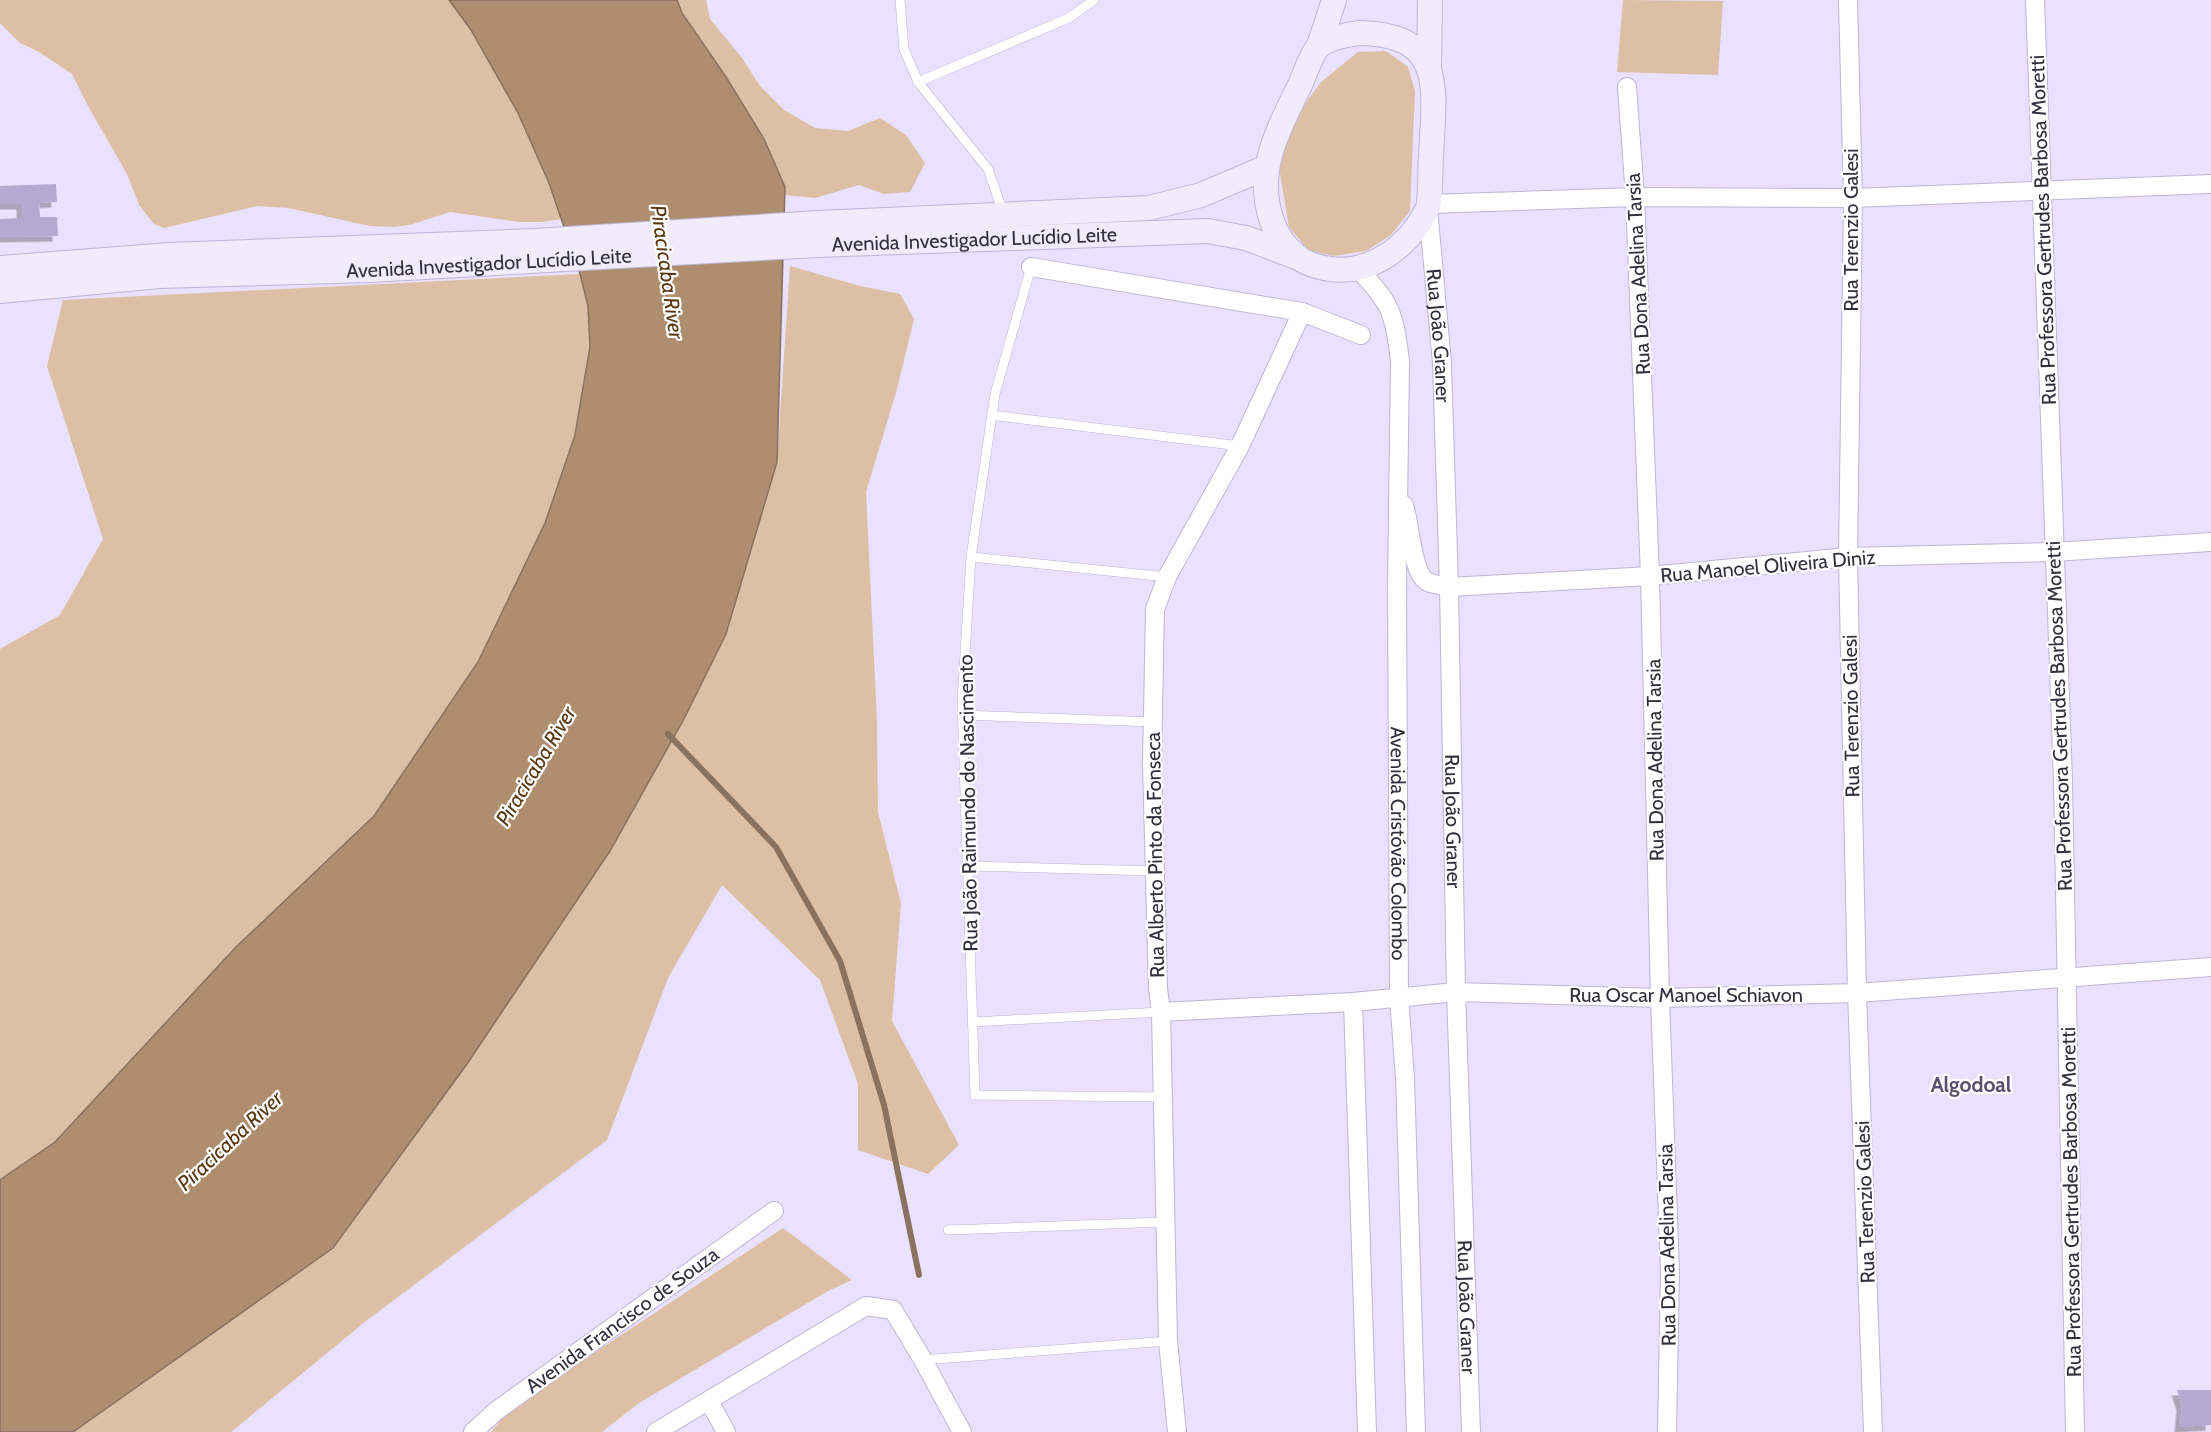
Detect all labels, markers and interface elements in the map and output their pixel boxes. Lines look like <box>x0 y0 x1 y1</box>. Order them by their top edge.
street label: Rua Professora Gertrudes Barbosa Moretti <box>2025 55 2061 405</box>
street label: Rua Terenzio Galesi <box>1839 149 1863 311</box>
street label: Rua Dona Adelina Tarsia <box>1621 172 1655 376</box>
water label: Piracicaba River <box>646 204 689 342</box>
street label: Avenida Investigador Lucídio Leite <box>831 222 1118 256</box>
street label: Avenida Investigador Lucídio Leite <box>346 243 632 283</box>
street label: Rua João Graner <box>1422 268 1455 404</box>
street label: Rua Professora Gertrudes Barbosa Moretti <box>2041 541 2077 891</box>
street label: Rua Manoel Oliveira Diniz <box>1659 545 1877 587</box>
street label: Rua Terenzio Galesi <box>1838 634 1864 798</box>
street label: Rua João Raimundo do Nascimento <box>953 654 983 952</box>
street label: Rua Dona Adelina Tarsia <box>1641 658 1669 861</box>
water label: Piracicaba River <box>490 700 582 830</box>
street label: Avenida Cristóvão Colombo <box>1386 726 1411 960</box>
street label: Rua Alberto Pinto da Fonseca <box>1141 731 1169 978</box>
street label: Rua João Graner <box>1440 754 1466 889</box>
street label: Rua Oscar Manoel Schiavon <box>1569 983 1803 1007</box>
street label: Rua Professora Gertrudes Barbosa Moretti <box>2056 1027 2086 1377</box>
district label: Algodoal <box>1931 1072 2012 1097</box>
water label: Piracicaba River <box>172 1085 289 1196</box>
street label: Rua Terenzio Galesi <box>1850 1120 1880 1284</box>
street label: Rua Dona Adelina Tarsia <box>1653 1143 1681 1346</box>
street label: Rua João Graner <box>1452 1240 1481 1375</box>
street label: Avenida Francisco de Souza <box>521 1242 724 1398</box>

